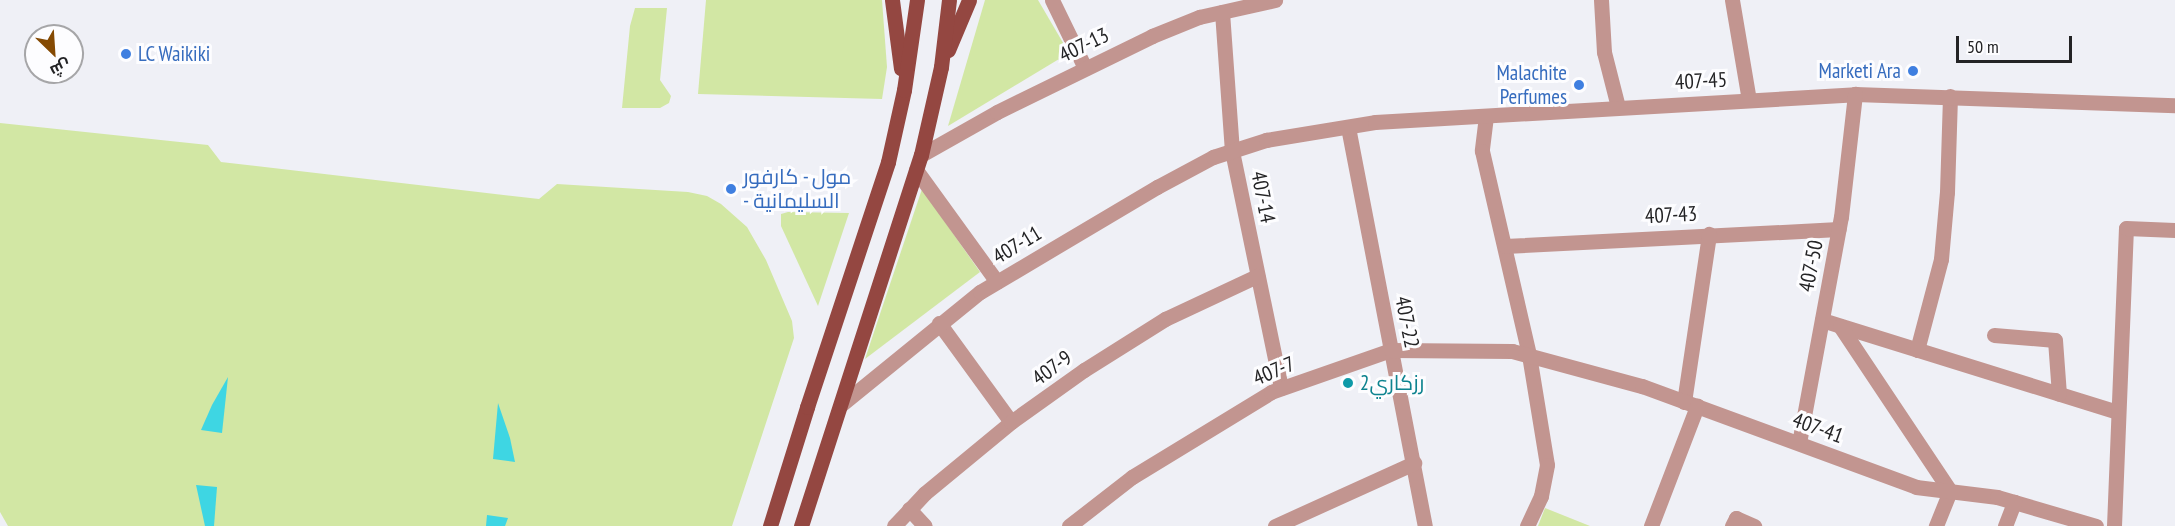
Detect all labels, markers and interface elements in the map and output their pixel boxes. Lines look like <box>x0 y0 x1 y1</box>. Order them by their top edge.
street label: 407-13 <box>1055 22 1113 68</box>
north arrow <box>24 24 84 84</box>
scale bar <box>1959 24 2074 62</box>
text: 50 m <box>1967 35 1999 58</box>
place label: LC Waikiki <box>138 41 211 67</box>
marker: LC Waikiki <box>119 47 133 61</box>
text: ش <box>47 55 74 82</box>
place label: Marketi Ara <box>1818 58 1901 84</box>
place label: Malachite Perfumes <box>1496 60 1567 110</box>
marker: Marketi Ara <box>1906 64 1920 78</box>
street label: 407-45 <box>1674 67 1728 95</box>
marker: Malachite Perfumes <box>1572 78 1586 92</box>
place label: مول - كارفور - السليمانية <box>743 164 853 214</box>
street label: 407-14 <box>1246 169 1280 225</box>
marker: مول - كارفور - السليمانية <box>724 182 738 196</box>
street label: 407-43 <box>1644 201 1698 229</box>
street label: 407-11 <box>988 221 1046 269</box>
street label: 407-50 <box>1794 238 1828 294</box>
street label: 407-22 <box>1390 294 1424 350</box>
street label: 407-9 <box>1027 345 1077 391</box>
street label: 407-7 <box>1249 351 1299 391</box>
place label: رزكاري2 <box>1360 370 1424 396</box>
marker: رزكاري2 <box>1341 376 1355 390</box>
street label: 407-41 <box>1789 407 1847 449</box>

